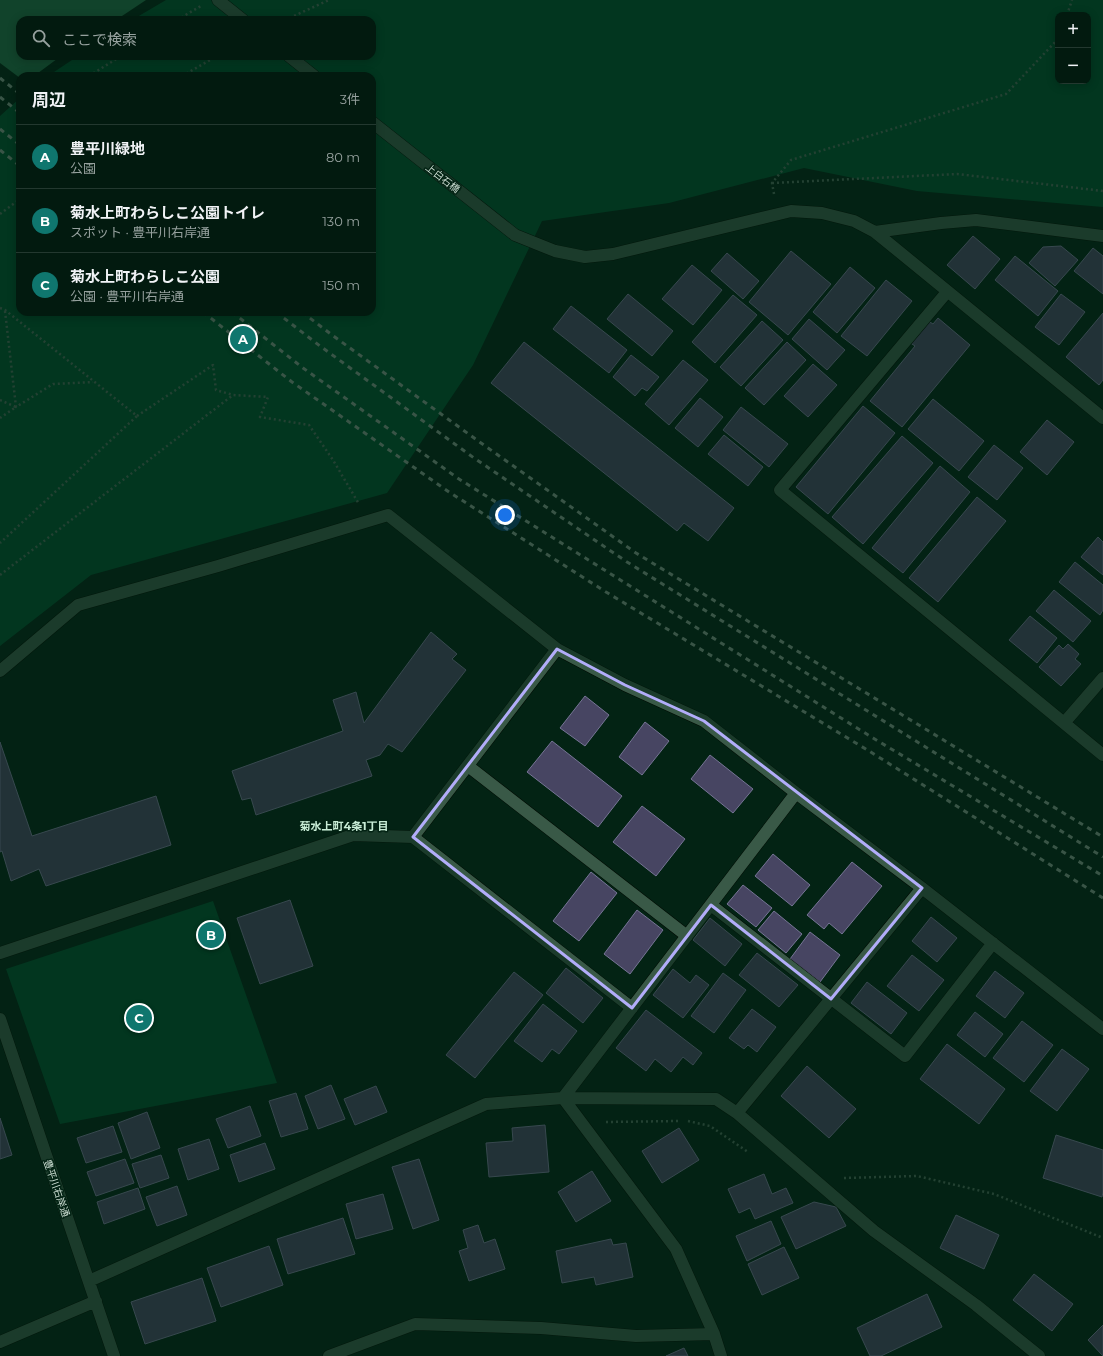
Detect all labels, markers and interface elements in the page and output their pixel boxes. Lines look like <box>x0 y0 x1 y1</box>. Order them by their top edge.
map controls <box>1055 12 1091 84</box>
button: + <box>1055 12 1091 48</box>
search box <box>16 16 376 60</box>
icon: search <box>30 27 52 49</box>
text: ここで検索 <box>62 30 137 49</box>
button: − <box>1055 48 1091 84</box>
text: 周辺 <box>32 90 66 110</box>
text: 3件 <box>340 91 360 107</box>
text: 豊平川緑地 <box>70 139 145 158</box>
text: A <box>40 149 50 165</box>
text: 80 m <box>326 149 360 165</box>
text: 公園 <box>70 160 96 176</box>
street label: 上白石橋 <box>423 161 462 196</box>
text: 菊水上町わらしこ公園トイレ <box>70 203 265 222</box>
text: B <box>40 213 50 229</box>
text: 130 m <box>322 213 360 229</box>
text: スポット · 豊平川右岸通 <box>70 224 210 240</box>
text: 菊水上町わらしこ公園 <box>70 267 220 286</box>
text: C <box>40 277 50 293</box>
text: 150 m <box>322 277 360 293</box>
text: 公園 · 豊平川右岸通 <box>70 288 184 304</box>
pin: A <box>230 324 256 354</box>
your location <box>495 505 515 525</box>
district label: 菊水上町4条1丁目 <box>300 819 388 833</box>
pin: B <box>198 920 224 950</box>
pin: C <box>126 1003 152 1033</box>
street label: 豊平川右岸通 <box>41 1158 72 1219</box>

